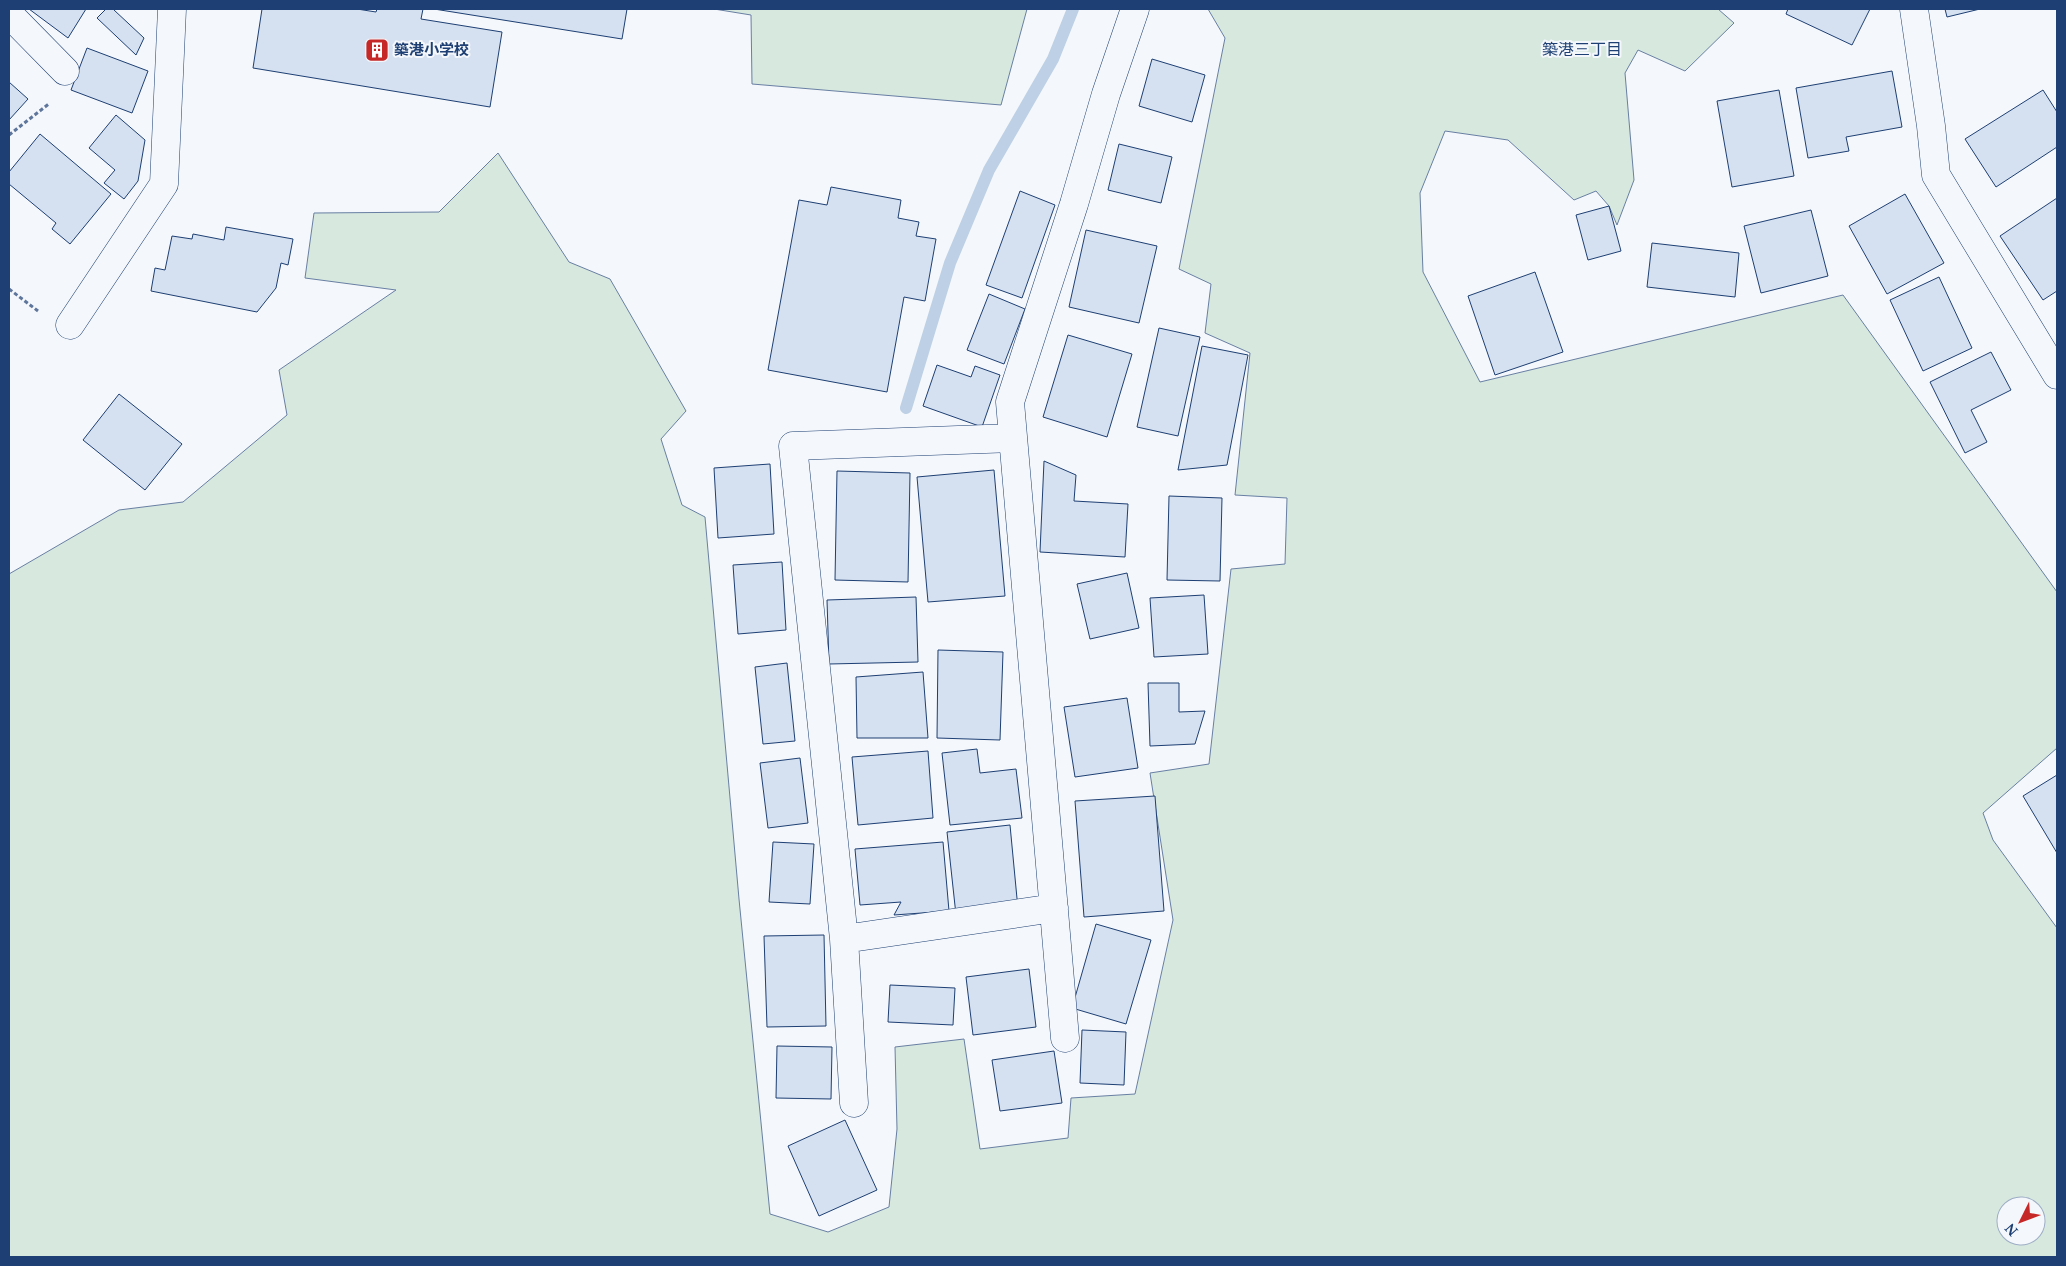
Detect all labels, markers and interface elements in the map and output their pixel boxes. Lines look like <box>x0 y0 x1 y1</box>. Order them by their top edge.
building icon: 築港小学校 <box>364 37 390 63</box>
district label: 築港三丁目 <box>1542 38 1622 60</box>
place label: 築港小学校 <box>394 39 469 59</box>
north arrow <box>1996 1196 2046 1246</box>
text: N <box>2000 1220 2022 1240</box>

